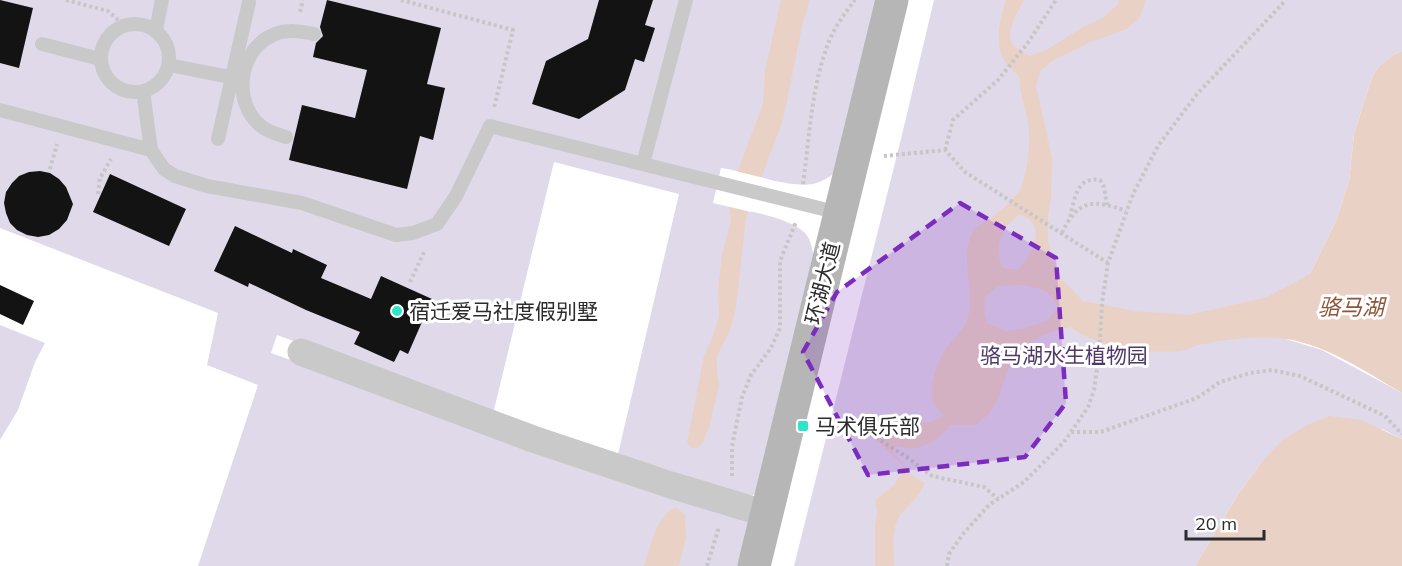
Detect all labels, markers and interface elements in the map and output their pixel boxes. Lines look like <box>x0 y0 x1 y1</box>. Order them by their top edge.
street label: 环湖大道 <box>799 239 845 327</box>
water label: 骆马湖 <box>1318 293 1387 321</box>
place label: 宿迁爱马社度假别墅 <box>409 298 598 324</box>
marker: 宿迁爱马社度假别墅 <box>390 304 404 318</box>
park label: 骆马湖水生植物园 <box>980 342 1148 368</box>
place label: 马术俱乐部 <box>815 413 920 439</box>
marker: 马术俱乐部 <box>796 419 810 433</box>
scale bar <box>1186 503 1264 541</box>
text: 20 m <box>1195 512 1237 535</box>

